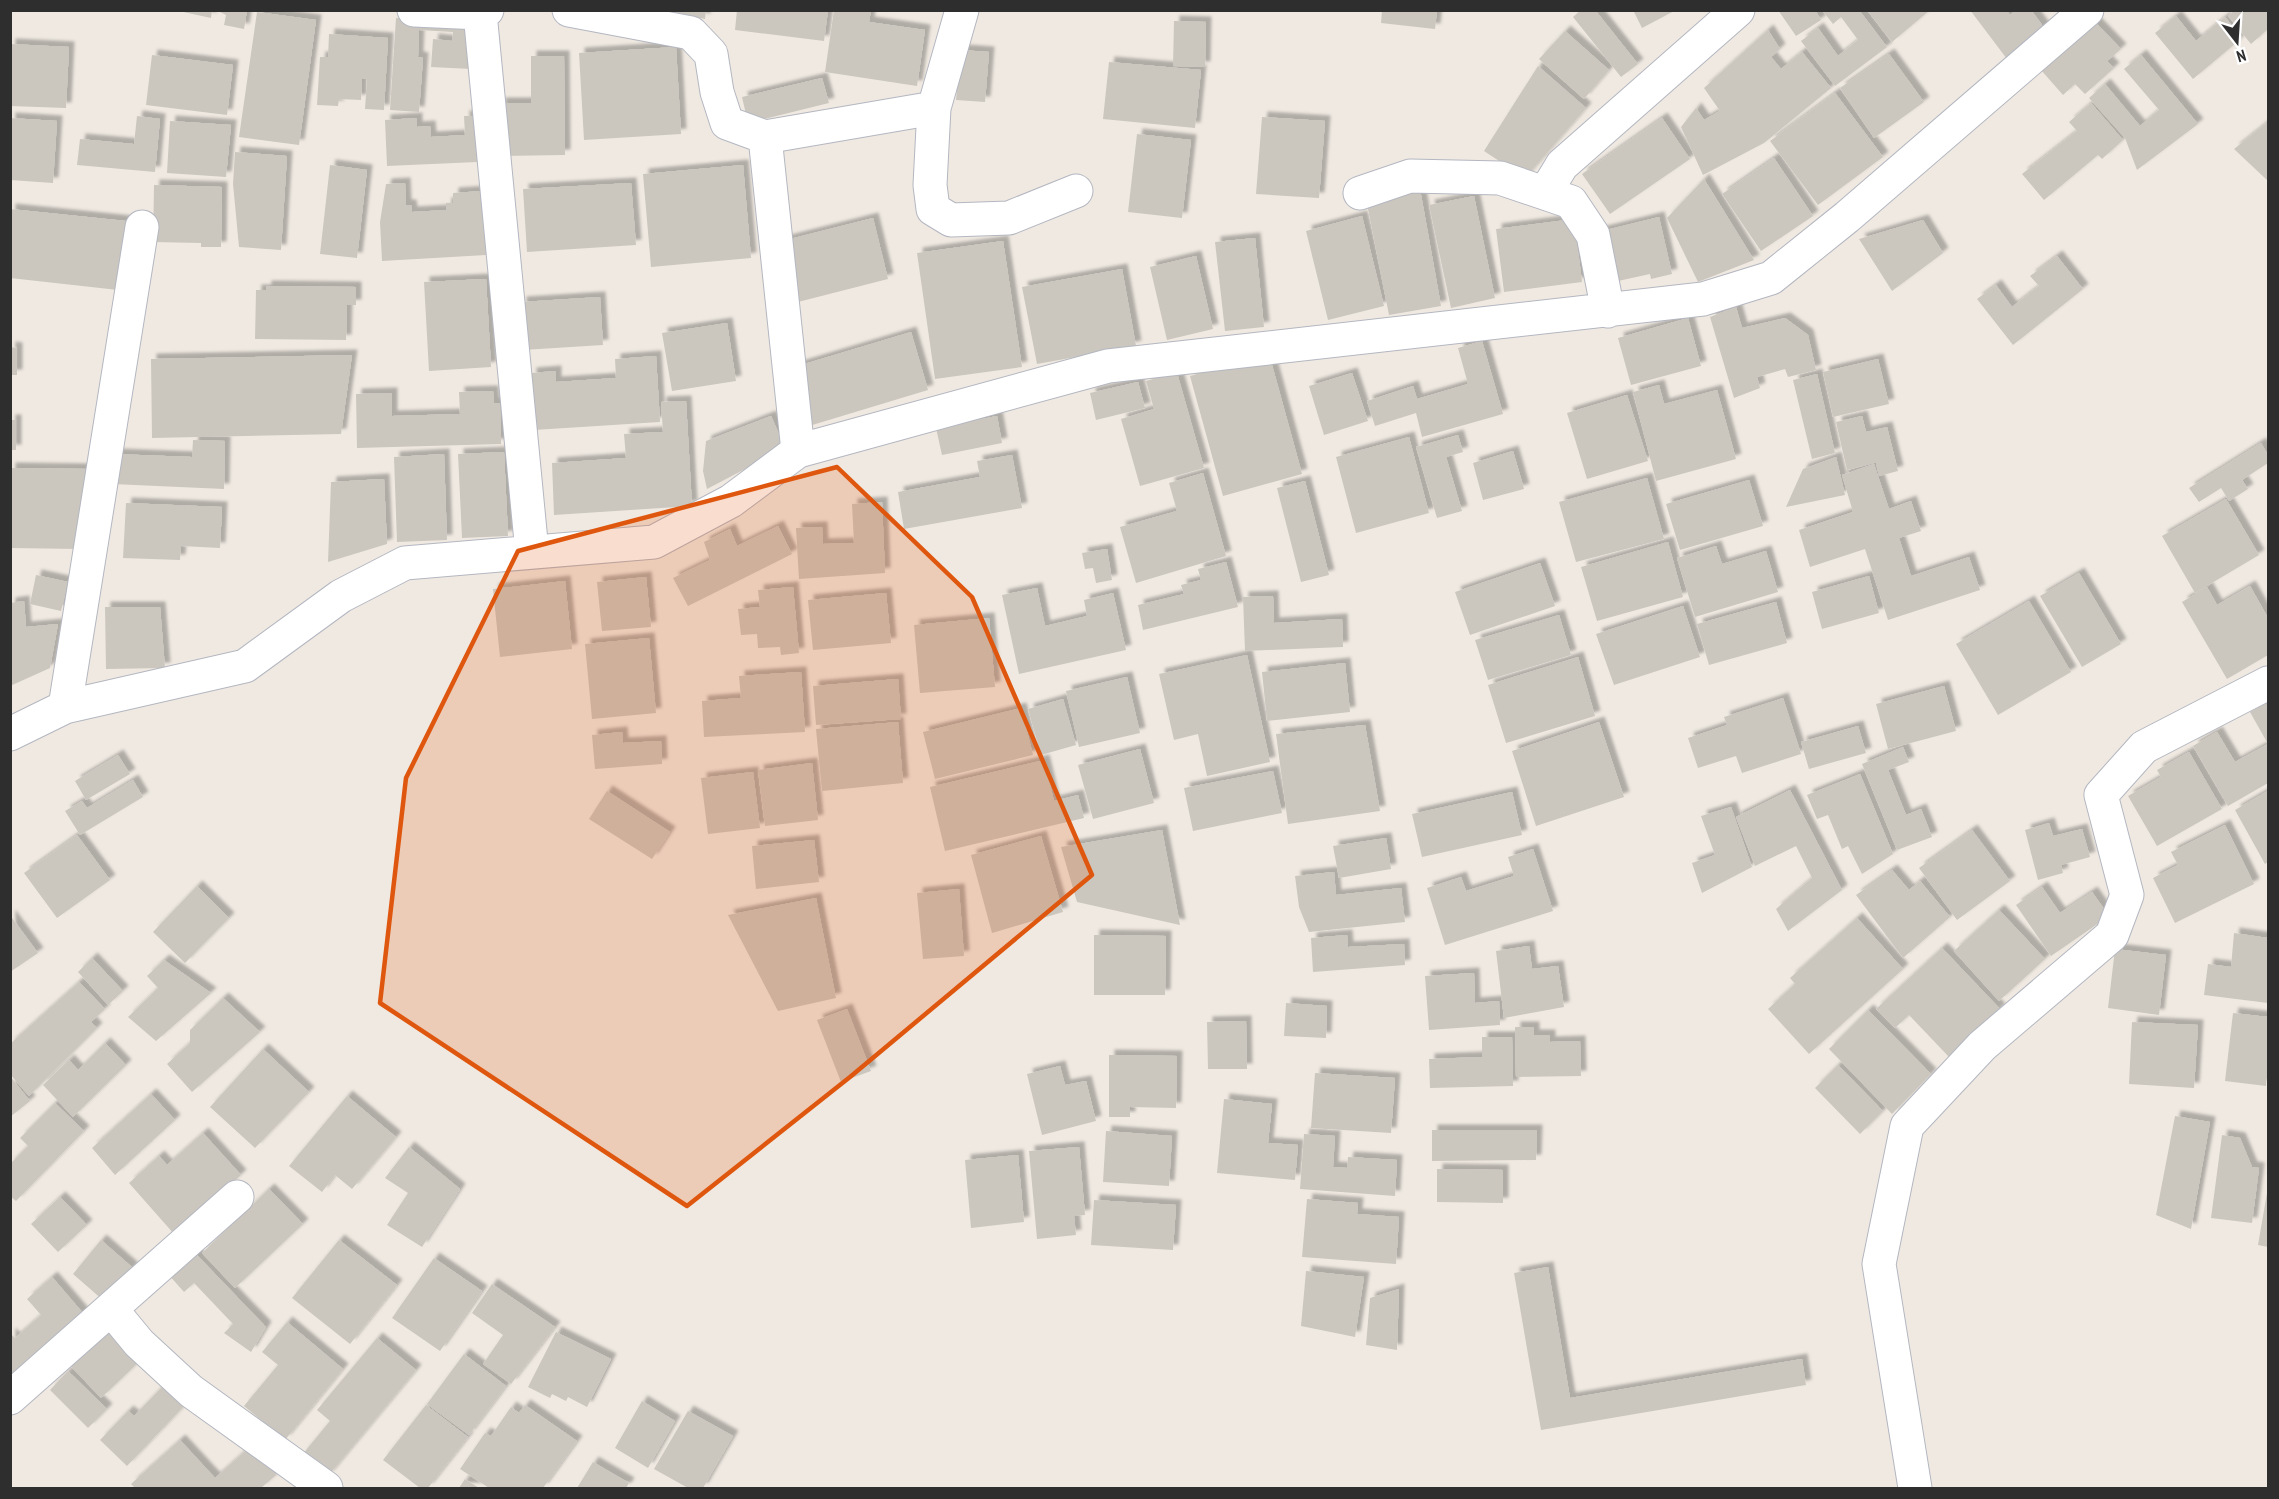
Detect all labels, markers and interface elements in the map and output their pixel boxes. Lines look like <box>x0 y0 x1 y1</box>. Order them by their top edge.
north arrow <box>2207 12 2267 72</box>
text: N <box>2234 46 2248 67</box>

